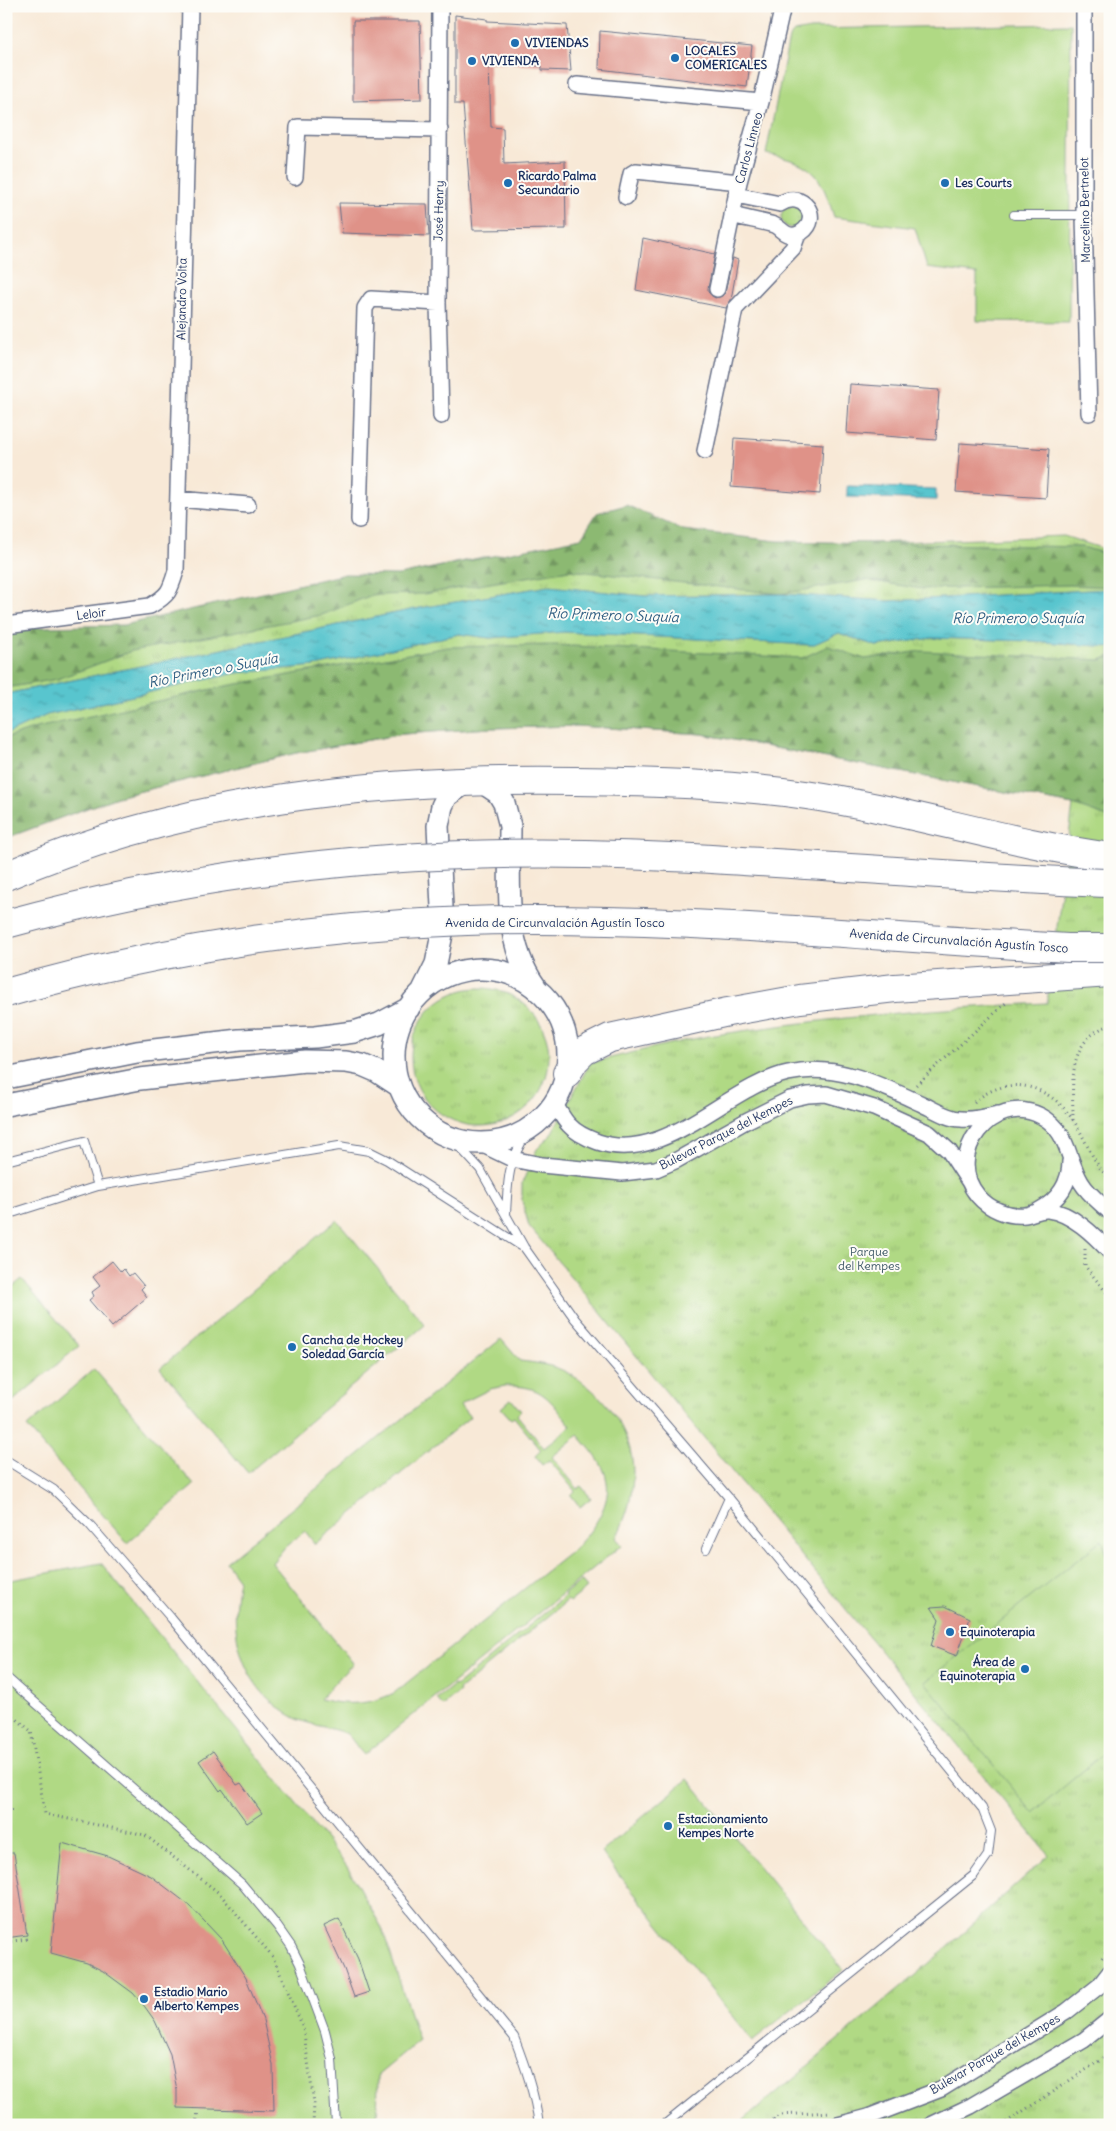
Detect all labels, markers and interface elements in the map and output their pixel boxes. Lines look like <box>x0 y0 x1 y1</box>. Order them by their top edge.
place label: VIVIENDAS <box>525 35 589 50</box>
marker: VIVIENDAS <box>509 37 521 49</box>
place label: LOCALES COMERICALES <box>685 43 768 72</box>
marker: LOCALES COMERICALES <box>669 52 681 64</box>
place label: VIVIENDA <box>482 53 539 68</box>
marker: VIVIENDA <box>466 55 478 67</box>
street label: Carlos Linneo <box>732 110 765 185</box>
street label: Marcelino Bertnelot <box>1076 157 1093 263</box>
place label: Ricardo Palma Secundario <box>518 168 597 197</box>
place label: Les Courts <box>955 175 1012 190</box>
marker: Ricardo Palma Secundario <box>502 177 514 189</box>
marker: Les Courts <box>939 177 951 189</box>
street label: José Henry <box>430 180 447 242</box>
street label: Alejandro Volta <box>173 258 190 340</box>
street label: Leloir <box>75 604 107 623</box>
water label: Río Primero o Suquía <box>547 604 680 626</box>
water label: Río Primero o Suquía <box>952 609 1085 627</box>
water label: Río Primero o Suquía <box>147 648 280 691</box>
street label: Avenida de Circunvalación Agustín Tosco <box>445 915 665 930</box>
street label: Avenida de Circunvalación Agustín Tosco <box>849 925 1069 956</box>
street label: Bulevar Parque del Kempes <box>657 1092 795 1173</box>
park label: Parque del Kempes <box>838 1244 900 1273</box>
place label: Cancha de Hockey Soledad García <box>302 1332 404 1361</box>
marker: Cancha de Hockey Soledad García <box>286 1341 298 1353</box>
place label: Equinoterapia <box>960 1624 1035 1640</box>
marker: Equinoterapia <box>944 1626 956 1638</box>
place label: Área de Equinoterapia <box>940 1654 1016 1684</box>
marker: Área de Equinoterapia <box>1019 1663 1031 1675</box>
place label: Estacionamiento Kempes Norte <box>678 1811 768 1841</box>
marker: Estacionamiento Kempes Norte <box>662 1820 674 1832</box>
place label: Estadio Mario Alberto Kempes <box>154 1984 239 2014</box>
marker: Estadio Mario Alberto Kempes <box>138 1993 150 2005</box>
street label: Bulevar Parque del Kempes <box>927 2010 1062 2097</box>

